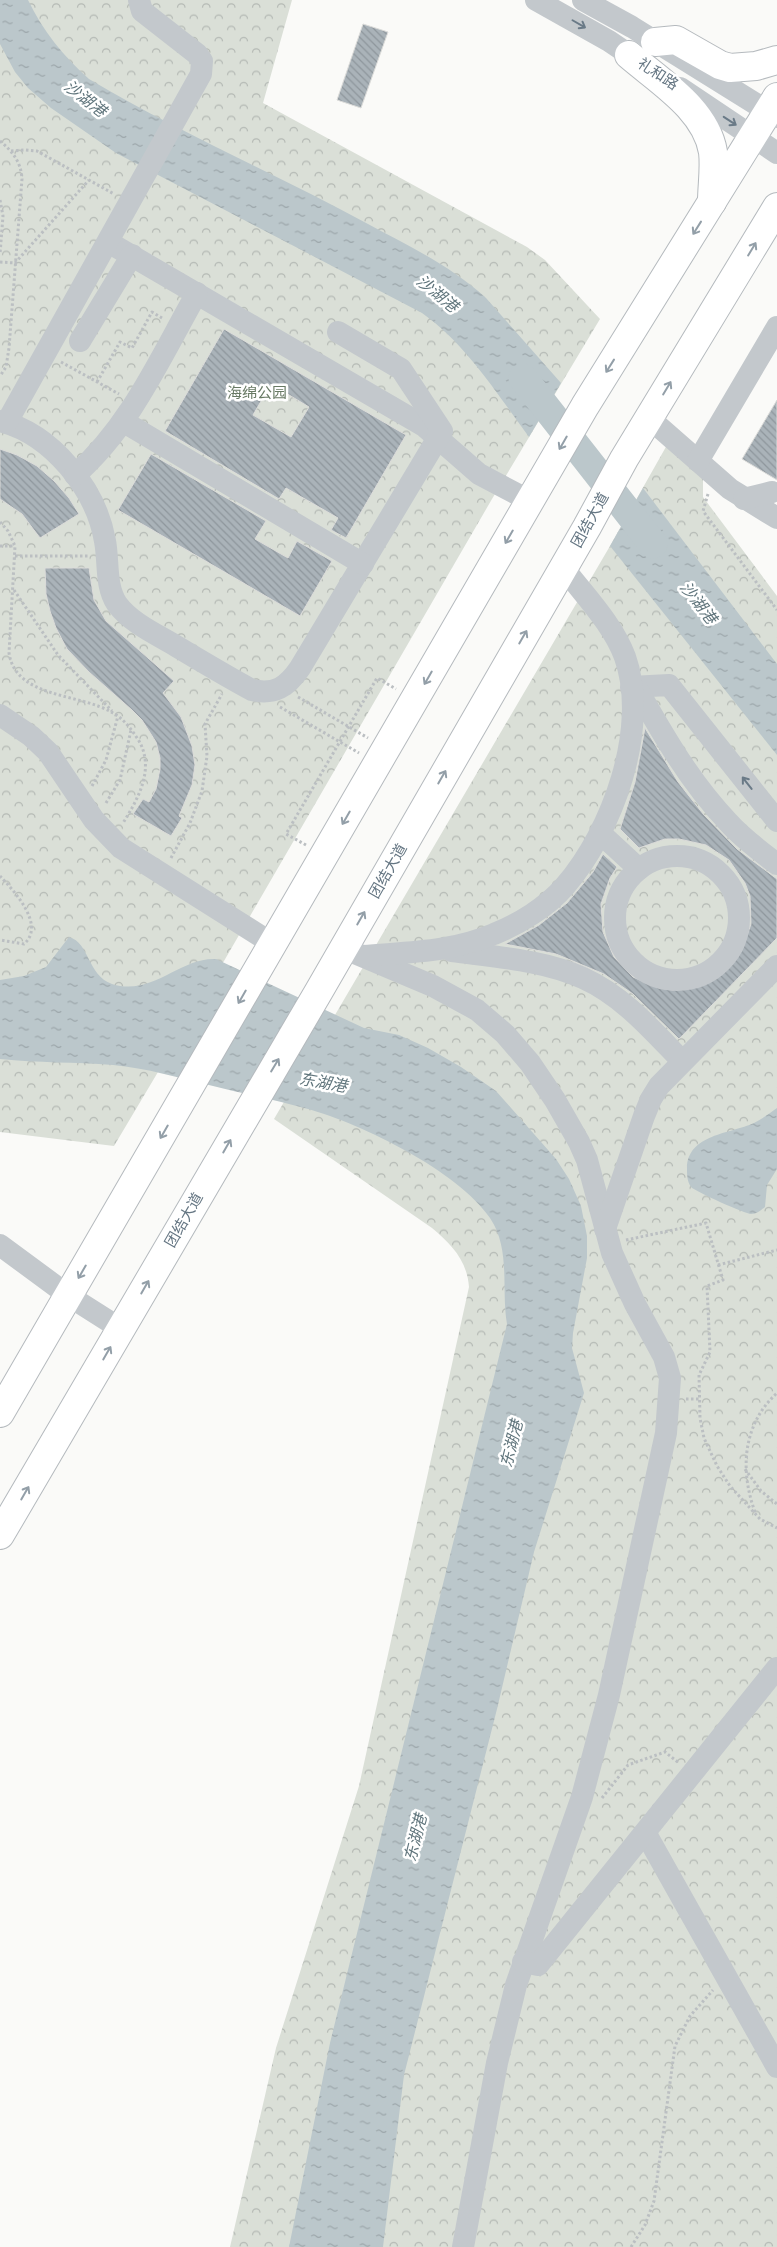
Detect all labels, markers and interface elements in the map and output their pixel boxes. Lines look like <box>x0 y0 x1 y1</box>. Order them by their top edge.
one-way arrow <box>571 19 586 29</box>
street label: 礼和路 <box>634 53 682 95</box>
water label: 沙湖港 <box>59 76 112 124</box>
one-way arrow <box>723 116 737 127</box>
one-way arrow <box>691 221 701 235</box>
one-way arrow <box>747 242 757 256</box>
water label: 沙湖港 <box>411 270 464 319</box>
one-way arrow <box>605 358 615 372</box>
one-way arrow <box>663 381 673 395</box>
park label: 海绵公园 <box>227 383 287 403</box>
one-way arrow <box>558 435 568 449</box>
street label: 团结大道 <box>567 489 613 551</box>
one-way arrow <box>504 529 514 544</box>
water label: 沙湖港 <box>675 577 723 630</box>
one-way arrow <box>519 630 529 644</box>
one-way arrow <box>422 670 432 684</box>
one-way arrow <box>437 770 447 785</box>
one-way arrow <box>741 777 752 790</box>
one-way arrow <box>341 811 351 825</box>
street label: 团结大道 <box>364 840 412 902</box>
one-way arrow <box>356 911 366 926</box>
one-way arrow <box>237 990 247 1004</box>
one-way arrow <box>270 1058 280 1072</box>
water label: 东湖港 <box>297 1068 351 1098</box>
one-way arrow <box>158 1124 168 1138</box>
one-way arrow <box>222 1140 232 1154</box>
street label: 团结大道 <box>160 1189 208 1251</box>
one-way arrow <box>77 1265 87 1279</box>
one-way arrow <box>141 1280 151 1295</box>
one-way arrow <box>102 1345 112 1360</box>
water label: 东湖港 <box>496 1416 529 1470</box>
one-way arrow <box>20 1486 30 1500</box>
water label: 东湖港 <box>400 1810 433 1864</box>

